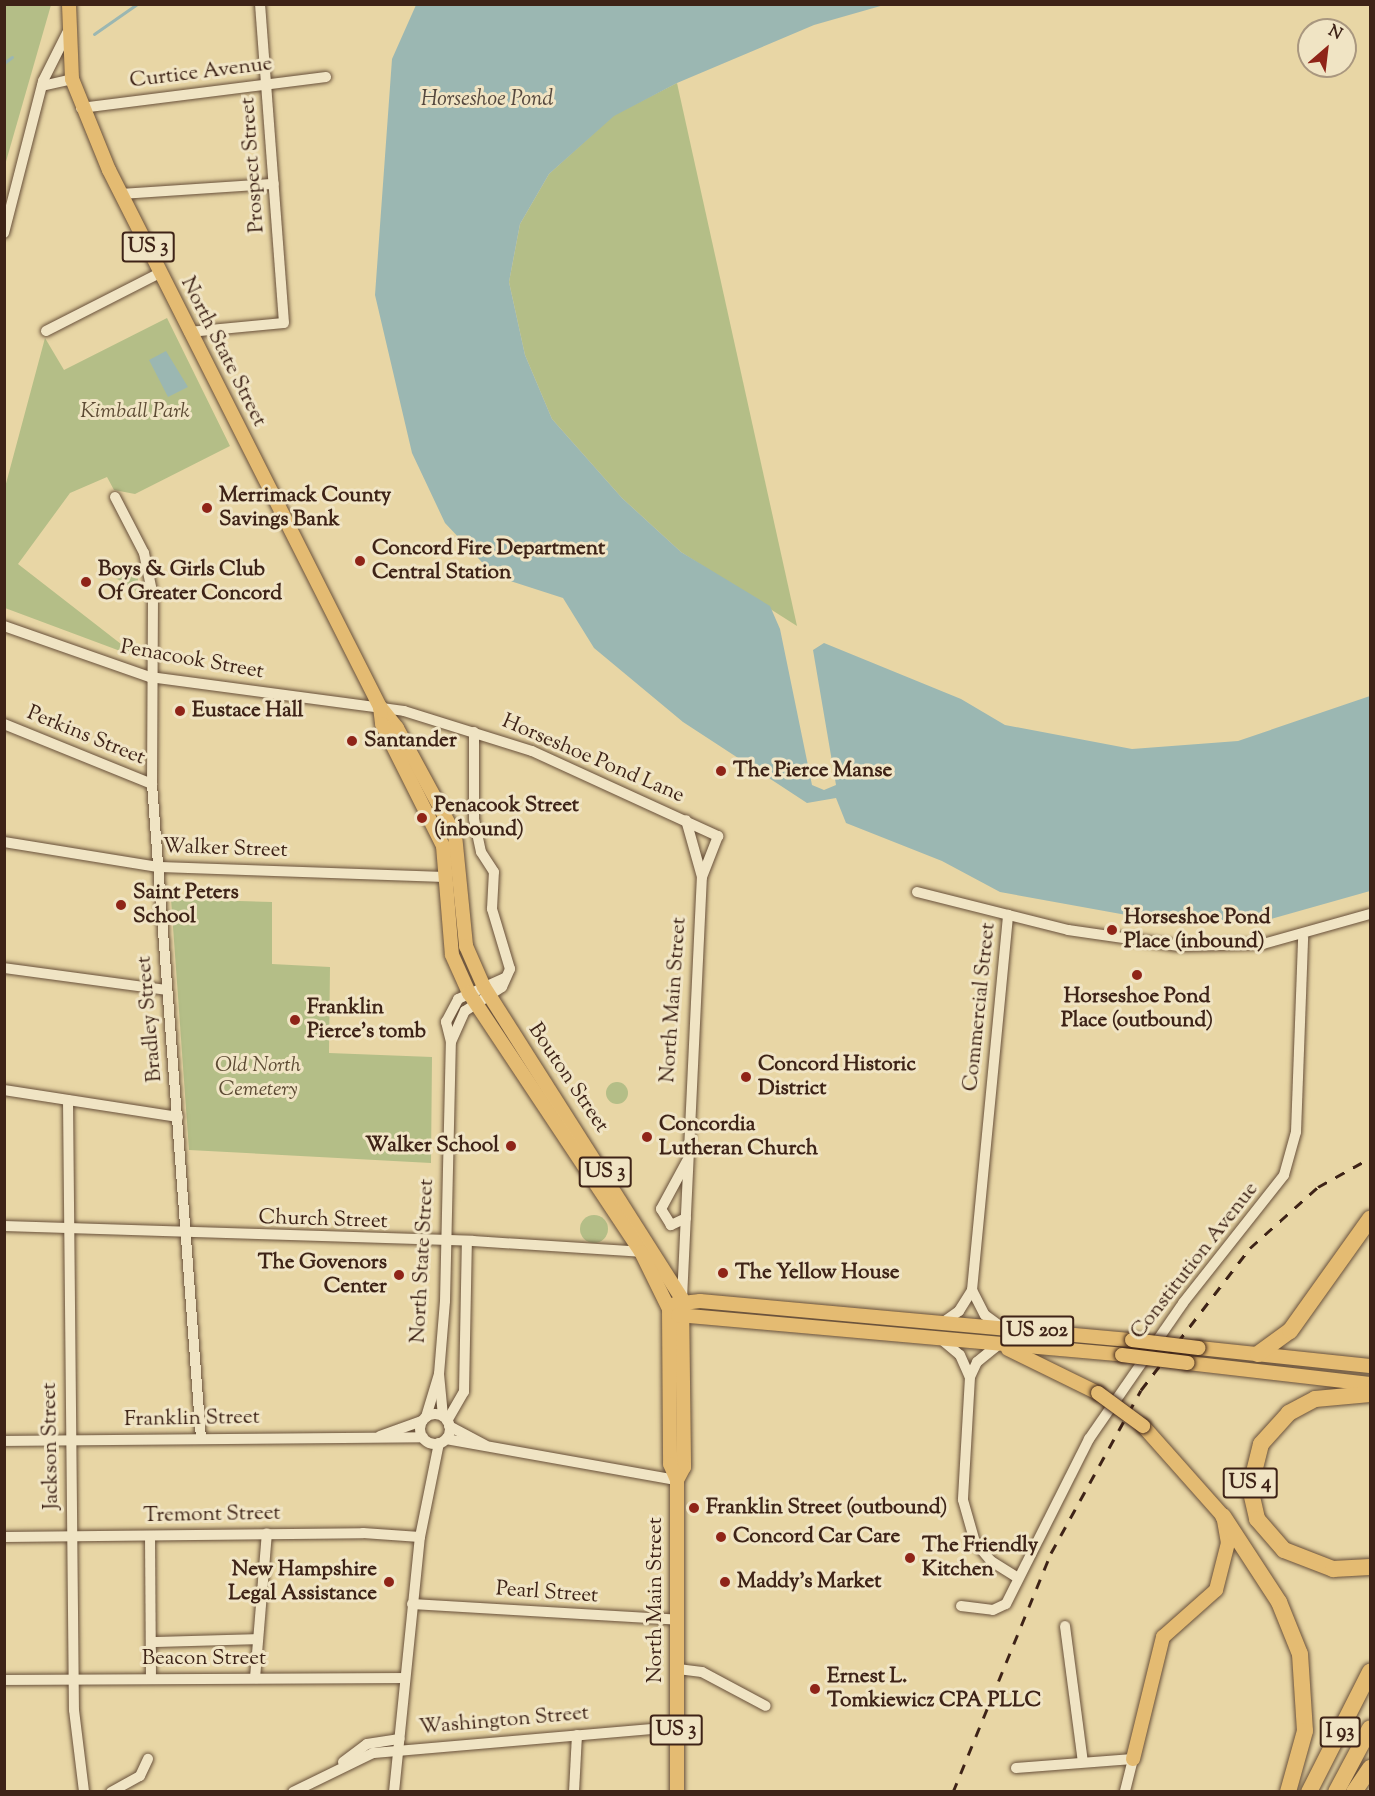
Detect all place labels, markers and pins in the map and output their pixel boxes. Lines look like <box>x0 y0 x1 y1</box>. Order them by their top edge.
place label: Merrimack County Savings Bank <box>219 483 391 533</box>
marker: Merrimack County Savings Bank <box>200 501 214 515</box>
place label: Concord Fire Department Central Station <box>372 536 605 586</box>
marker: Concord Fire Department Central Station <box>353 554 367 568</box>
place label: Boys & Girls Club Of Greater Concord <box>98 557 282 607</box>
marker: Boys & Girls Club Of Greater Concord <box>79 575 93 589</box>
place label: Eustace Hall <box>192 698 303 724</box>
marker: Eustace Hall <box>173 704 187 718</box>
place label: Santander <box>364 728 457 754</box>
marker: Santander <box>345 734 359 748</box>
place label: The Pierce Manse <box>733 758 892 784</box>
marker: The Pierce Manse <box>714 764 728 778</box>
place label: Penacook Street (inbound) <box>434 793 579 843</box>
marker: Penacook Street (inbound) <box>415 811 429 825</box>
place label: Saint Peters School <box>133 880 239 930</box>
marker: Saint Peters School <box>114 898 128 912</box>
place label: Horseshoe Pond Place (inbound) <box>1124 905 1271 955</box>
marker: Horseshoe Pond Place (inbound) <box>1105 923 1119 937</box>
marker: Horseshoe Pond Place (outbound) <box>1130 968 1144 982</box>
place label: Horseshoe Pond Place (outbound) <box>1061 984 1213 1034</box>
place label: Franklin Pierce's tomb <box>307 995 426 1045</box>
marker: Franklin Pierce's tomb <box>288 1013 302 1027</box>
place label: Concord Historic District <box>758 1052 916 1102</box>
marker: Concord Historic District <box>739 1070 753 1084</box>
place label: Concordia Lutheran Church <box>659 1112 818 1162</box>
marker: Concordia Lutheran Church <box>640 1130 654 1144</box>
place label: Walker School <box>365 1133 499 1159</box>
marker: Walker School <box>504 1139 518 1153</box>
place label: The Govenors Center <box>258 1250 387 1300</box>
place label: The Yellow House <box>735 1260 900 1286</box>
marker: The Yellow House <box>716 1266 730 1280</box>
marker: The Govenors Center <box>392 1268 406 1282</box>
place label: Franklin Street (outbound) <box>706 1495 947 1521</box>
marker: Franklin Street (outbound) <box>687 1501 701 1515</box>
place label: Concord Car Care <box>733 1524 900 1550</box>
marker: Concord Car Care <box>714 1530 728 1544</box>
place label: The Friendly Kitchen <box>922 1533 1038 1583</box>
marker: The Friendly Kitchen <box>903 1551 917 1565</box>
place label: New Hampshire Legal Assistance <box>228 1557 377 1607</box>
place label: Maddy's Market <box>737 1569 881 1595</box>
marker: New Hampshire Legal Assistance <box>382 1575 396 1589</box>
marker: Maddy's Market <box>718 1575 732 1589</box>
place label: Ernest L. Tomkiewicz CPA PLLC <box>827 1664 1042 1714</box>
marker: Ernest L. Tomkiewicz CPA PLLC <box>808 1682 822 1696</box>

